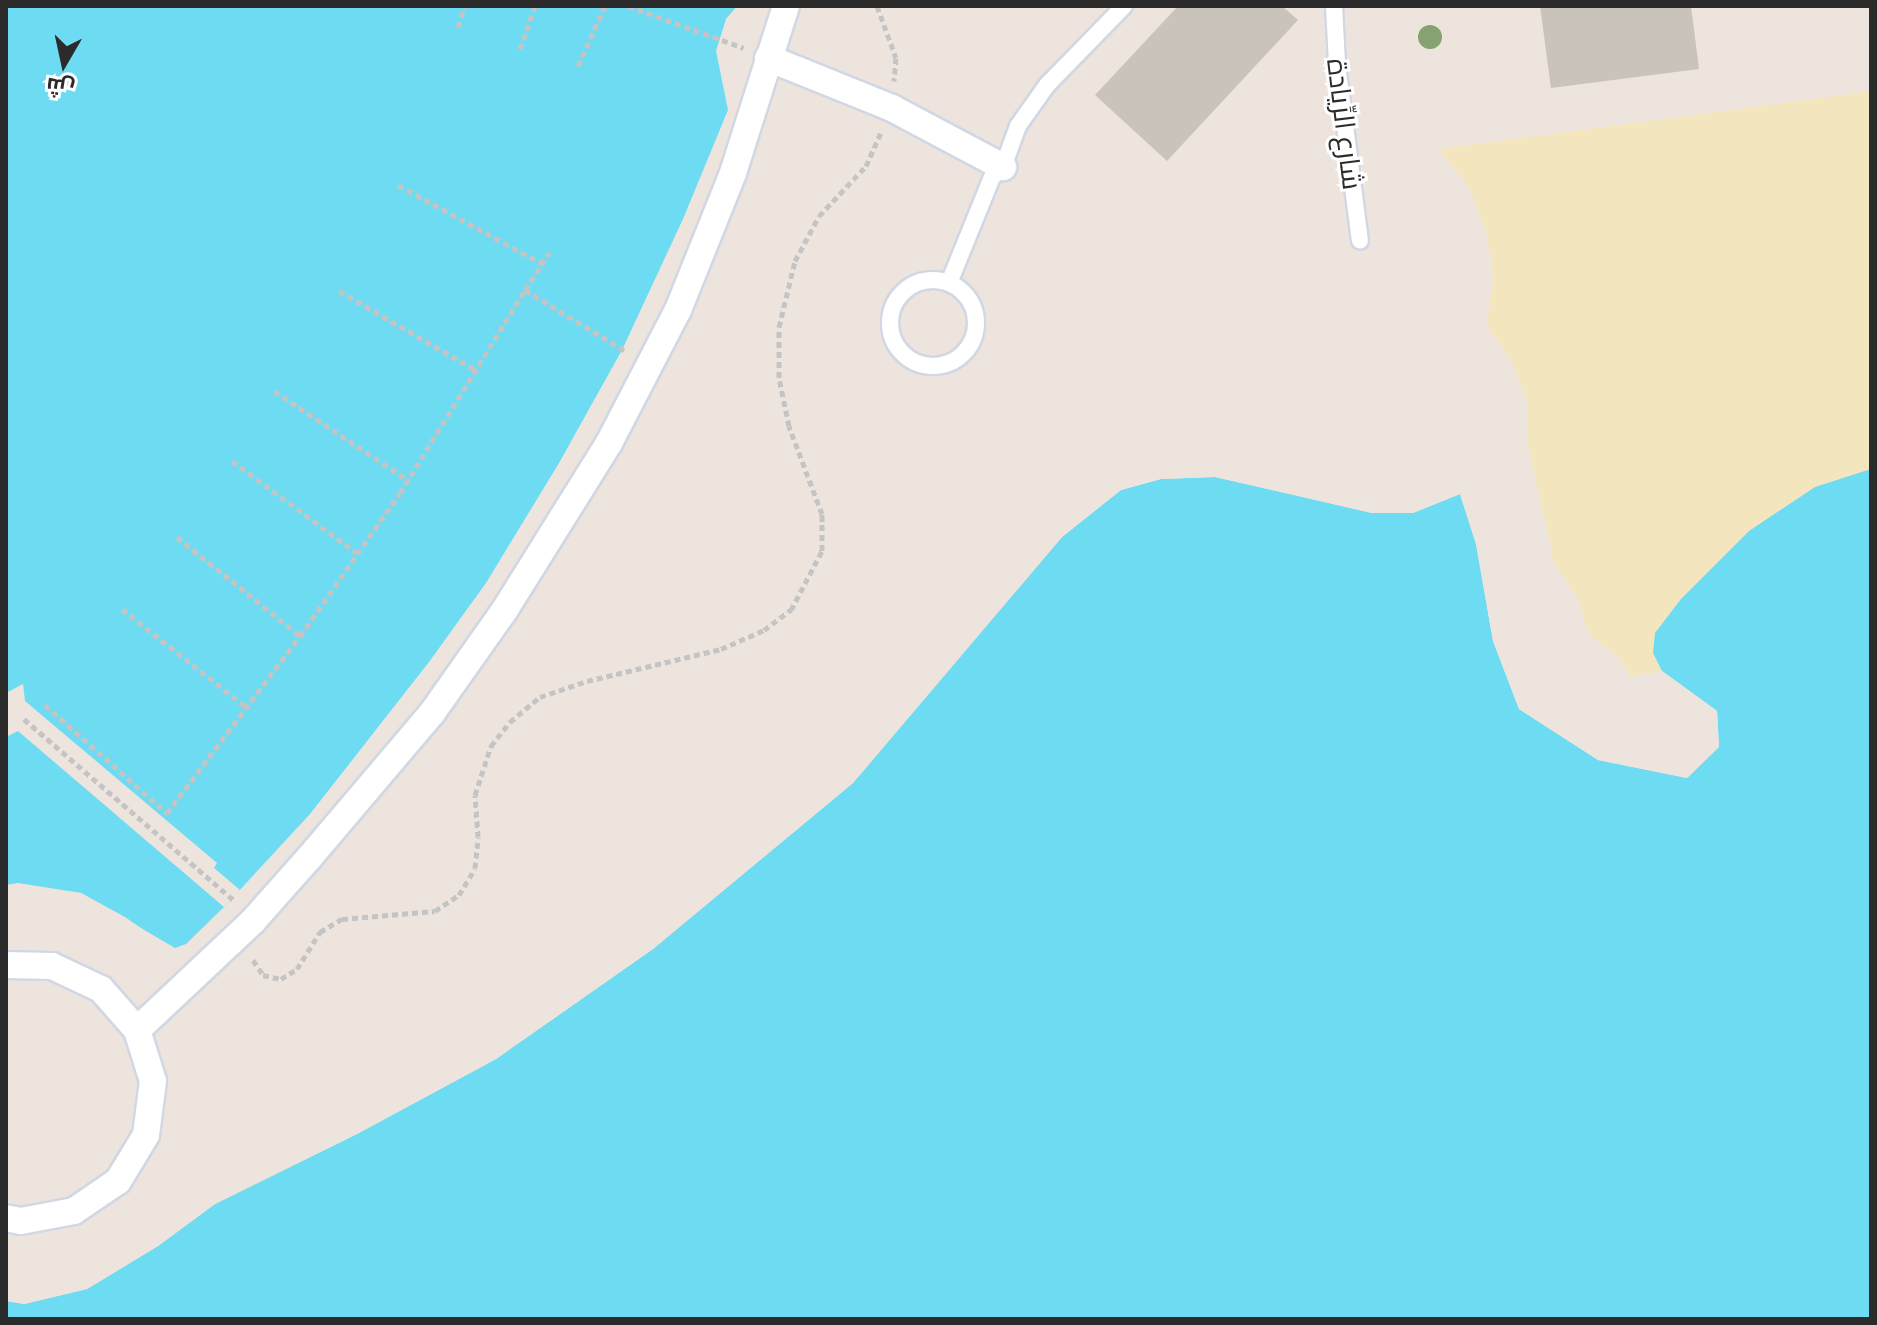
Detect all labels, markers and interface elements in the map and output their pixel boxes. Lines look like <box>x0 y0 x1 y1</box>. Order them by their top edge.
north arrow <box>24 24 104 104</box>
street label: شارع الرِّيادة <box>1320 56 1370 192</box>
text: ش <box>44 74 76 103</box>

